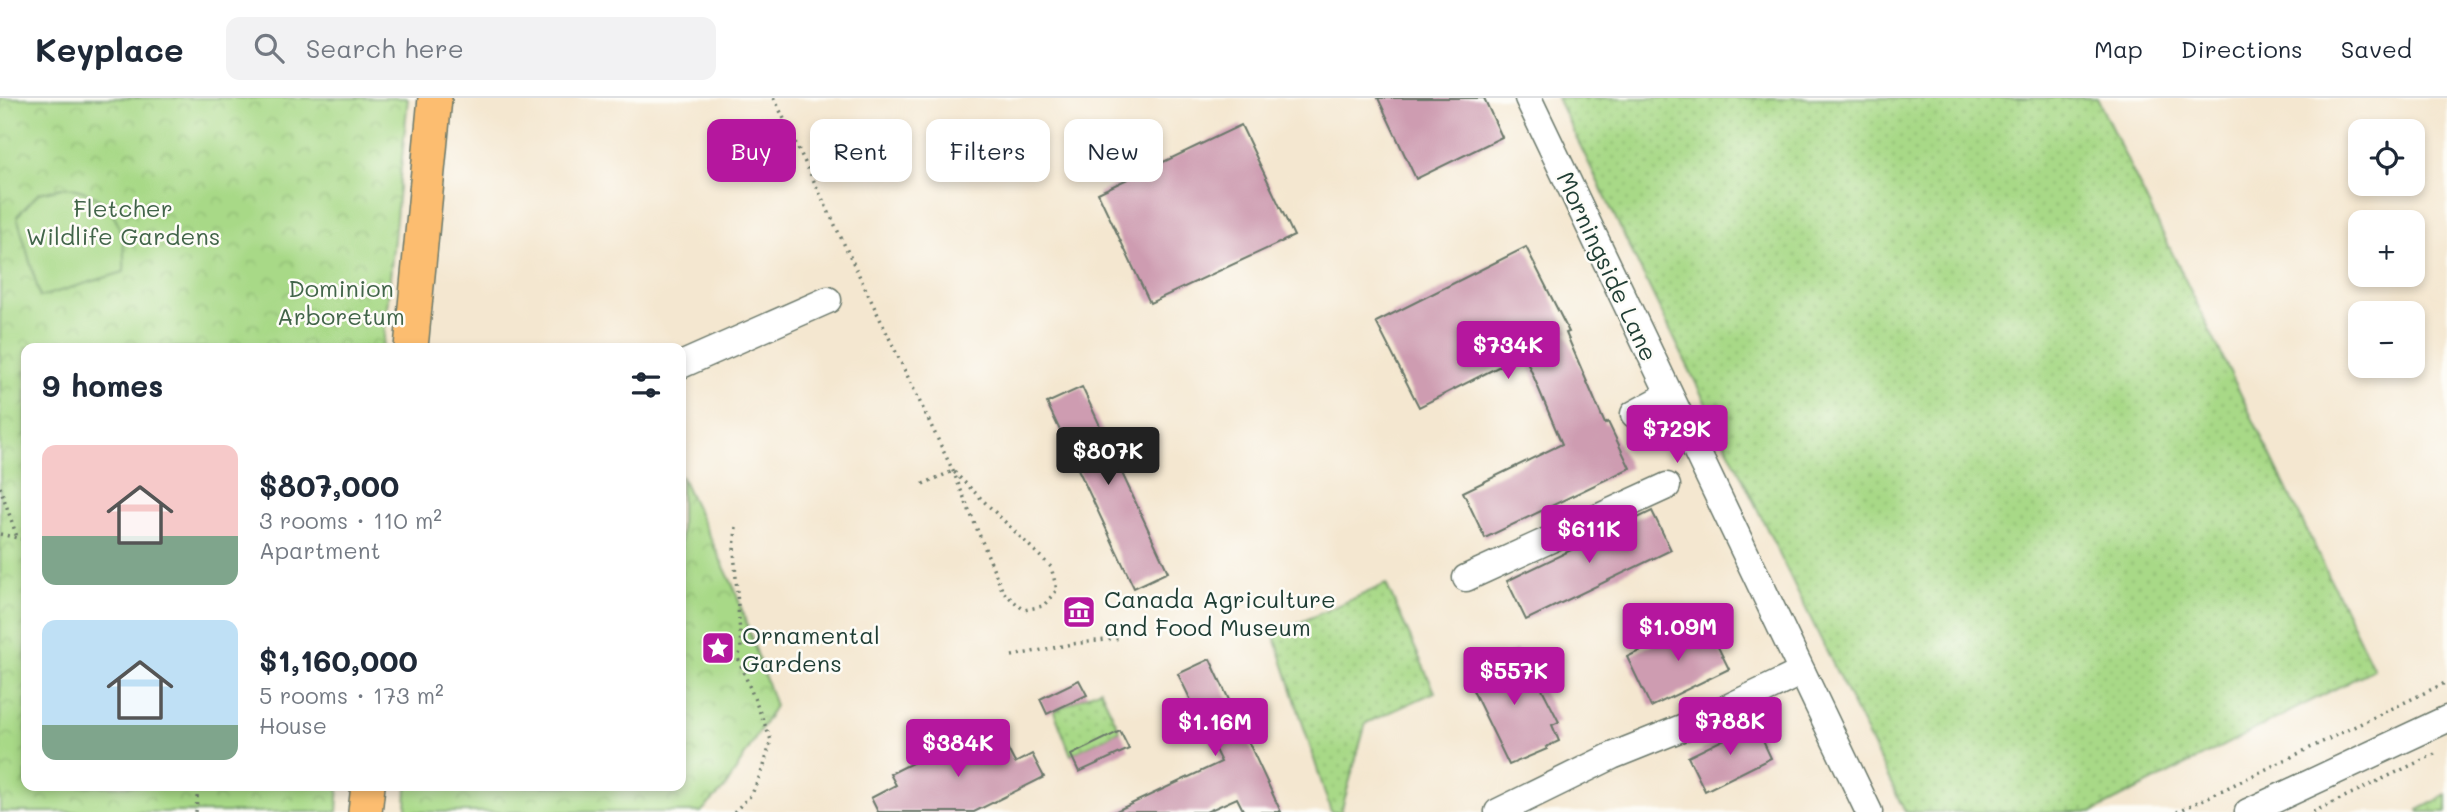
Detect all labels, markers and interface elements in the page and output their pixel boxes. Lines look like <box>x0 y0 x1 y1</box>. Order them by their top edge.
search box <box>226 17 716 80</box>
text: Keyplace <box>35 27 184 70</box>
icon: search <box>250 29 288 67</box>
text: Search here <box>306 31 464 65</box>
text: Map <box>2094 33 2143 64</box>
text: Directions <box>2181 33 2303 64</box>
text: Saved <box>2341 33 2412 64</box>
chip: Buy <box>707 119 796 182</box>
chip: Rent <box>810 119 912 182</box>
chip: Filters <box>926 119 1050 182</box>
chip: New <box>1064 119 1163 182</box>
map controls <box>2348 119 2425 378</box>
button: locate <box>2348 119 2425 196</box>
street label: Morningside Lane <box>1550 166 1666 366</box>
park label: Fletcher Wildlife Gardens <box>26 192 220 251</box>
button: + <box>2348 210 2425 287</box>
park label: Dominion Arboretum <box>277 272 405 331</box>
button: − <box>2348 301 2425 378</box>
pin: $734K <box>1459 322 1557 381</box>
text: $734K <box>1473 329 1543 359</box>
text: 9 homes <box>42 365 163 405</box>
icon: filters <box>627 366 665 404</box>
pin: $729K <box>1628 406 1726 465</box>
text: $729K <box>1643 413 1711 443</box>
pin: $807K <box>1059 428 1157 487</box>
text: $807K <box>1072 435 1144 465</box>
text: $807,000 <box>259 465 399 505</box>
icon: home <box>98 473 182 557</box>
text: 3 rooms · 110 m² <box>259 505 442 535</box>
pin: $611K <box>1540 505 1638 565</box>
text: $611K <box>1557 513 1621 543</box>
text: Apartment <box>259 535 381 565</box>
place label: Canada Agriculture and Food Museum <box>1104 583 1336 642</box>
museum icon: Canada Agriculture and Food Museum <box>1060 593 1098 631</box>
pin: $1.09M <box>1621 603 1735 663</box>
text: $1.09M <box>1639 611 1717 641</box>
place label: Ornamental Gardens <box>742 619 880 678</box>
place icon: Ornamental Gardens <box>699 629 737 667</box>
text: $1,160,000 <box>259 640 418 680</box>
icon: home <box>98 648 182 732</box>
pin: $557K <box>1465 648 1563 707</box>
text: $557K <box>1479 655 1549 685</box>
text: 5 rooms · 173 m² <box>259 680 444 710</box>
pin: $1.16M <box>1158 698 1272 758</box>
pin: $788K <box>1681 698 1779 757</box>
text: $788K <box>1695 705 1765 735</box>
text: $1.16M <box>1178 706 1252 736</box>
text: House <box>259 710 327 740</box>
pin: $384K <box>909 720 1007 779</box>
text: $384K <box>922 727 994 757</box>

